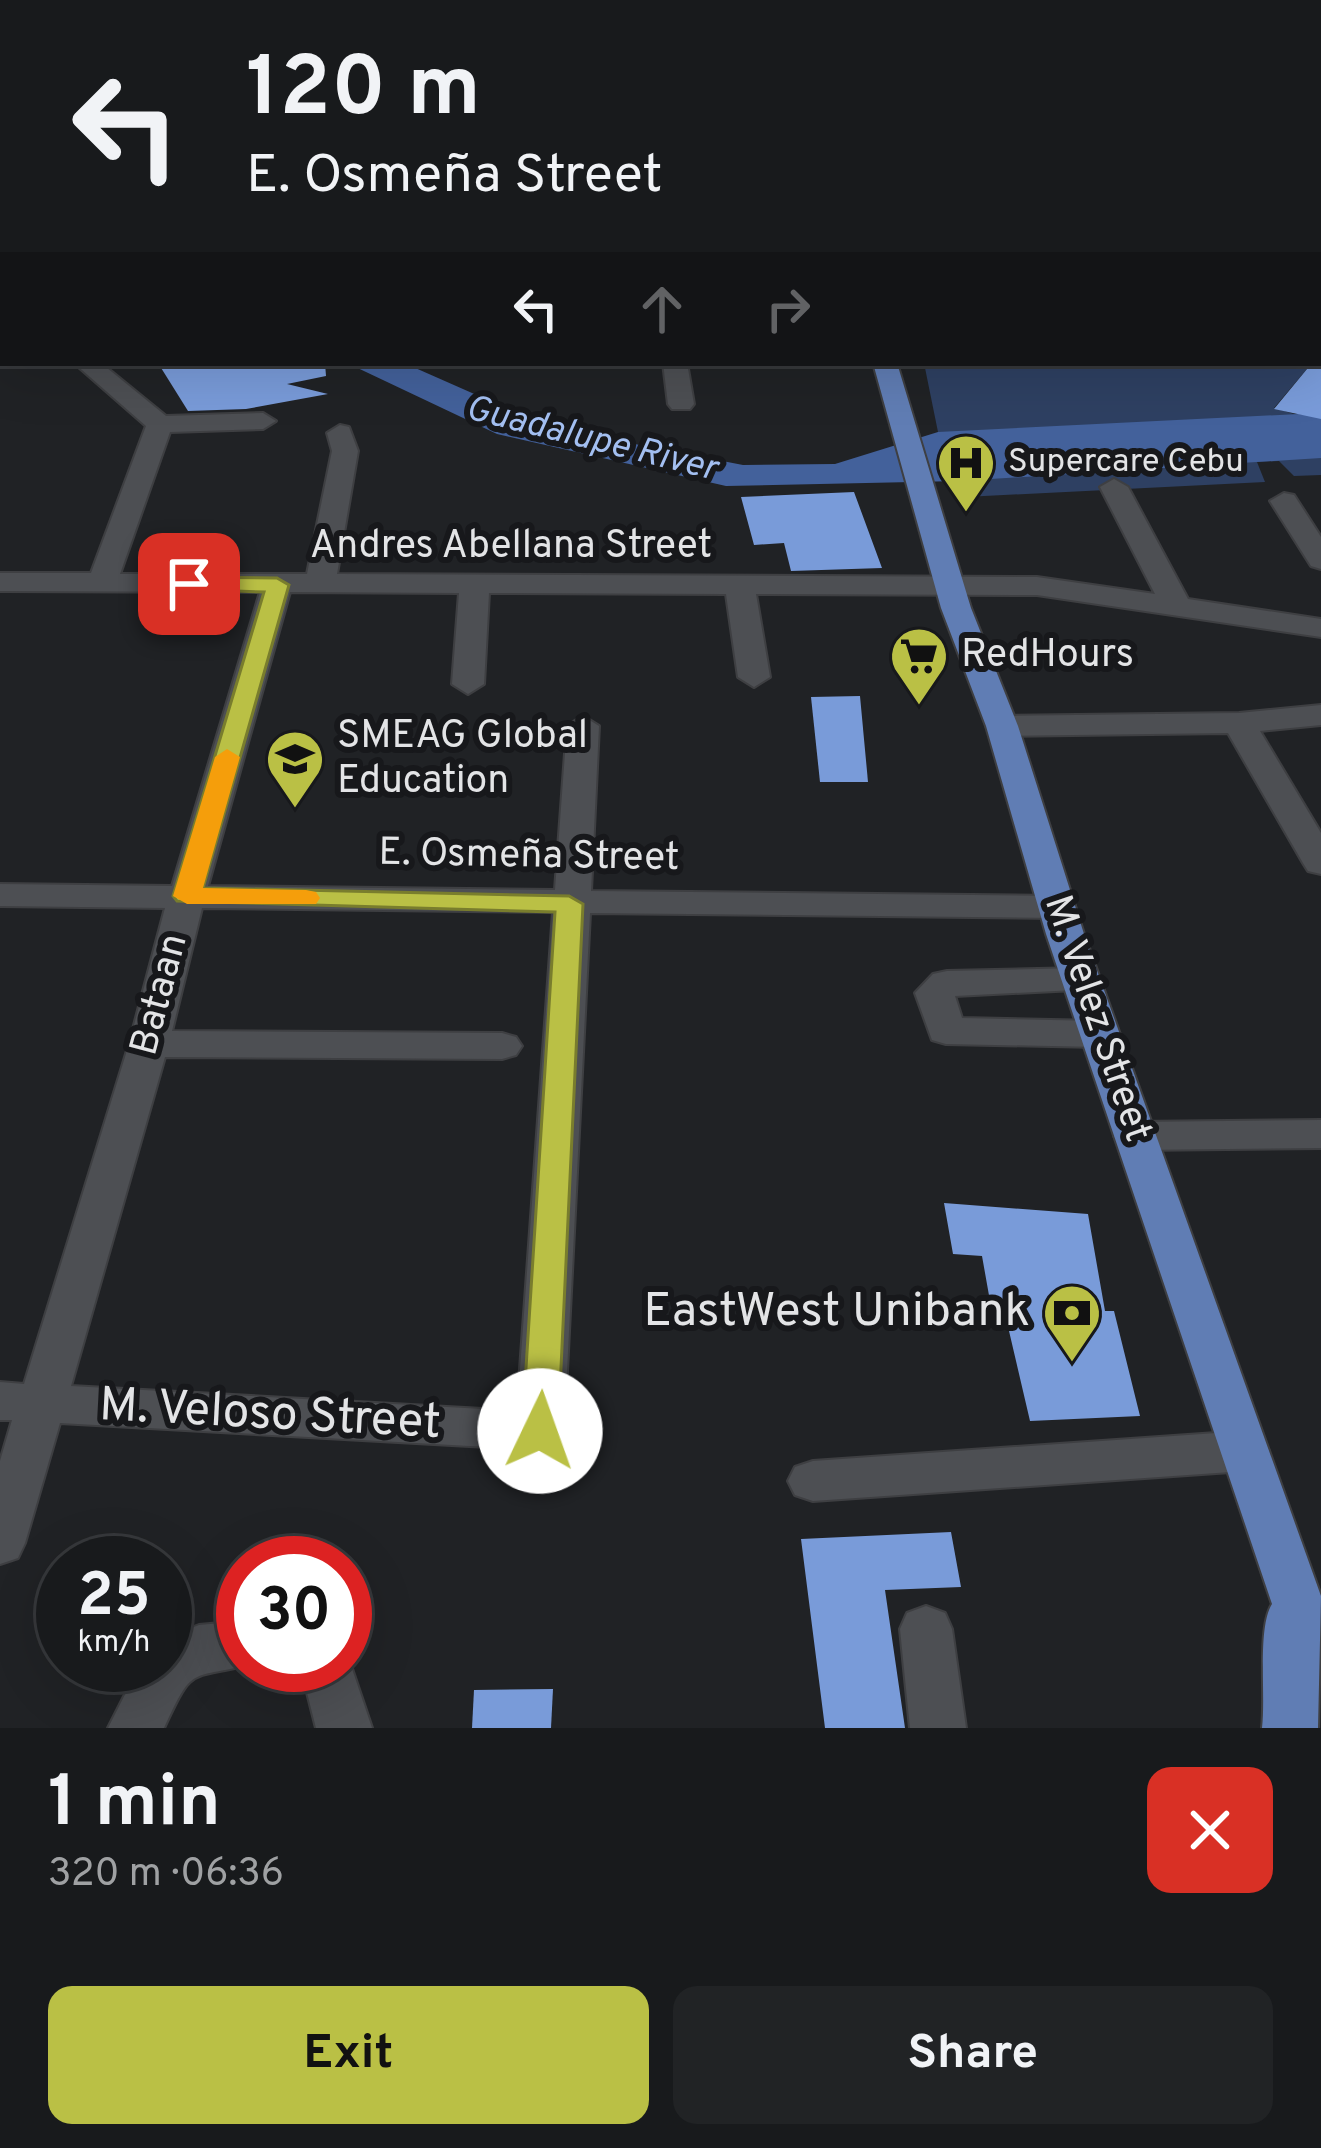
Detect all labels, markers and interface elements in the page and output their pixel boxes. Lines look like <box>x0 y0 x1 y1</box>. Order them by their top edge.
text: 120 m <box>246 39 481 145</box>
icon: left <box>48 48 204 204</box>
text: E. Osmeña Street <box>246 143 663 212</box>
icon: left <box>503 276 569 342</box>
icon: ahead <box>629 276 695 342</box>
icon: right <box>755 276 821 342</box>
water label: Guadalupe River <box>461 387 725 494</box>
hospital icon: Supercare Cebu <box>935 432 997 514</box>
place label: Supercare Cebu <box>1008 442 1244 484</box>
street label: Andres Abellana Street <box>310 523 712 572</box>
pin <box>138 533 240 635</box>
icon: arrive <box>156 551 222 617</box>
supermarket icon: RedHours <box>888 625 950 707</box>
place label: RedHours <box>961 632 1134 681</box>
place label: SMEAG Global Education <box>337 713 588 807</box>
school or university icon: SMEAG Global Education <box>264 728 326 810</box>
street label: E. Osmeña Street <box>378 830 680 884</box>
street label: M. Velez Street <box>1031 889 1161 1149</box>
street label: Bataan <box>121 929 201 1061</box>
bank icon: EastWest Unibank <box>1041 1282 1103 1364</box>
place label: EastWest Unibank <box>643 1283 1030 1343</box>
position arrow <box>477 1368 603 1494</box>
street label: M. Veloso Street <box>98 1377 442 1455</box>
speed limit sign: 30 <box>216 1536 372 1692</box>
text: 25 <box>77 1561 151 1637</box>
text: km/h <box>78 1625 150 1662</box>
text: 1 min <box>48 1760 221 1852</box>
button: close <box>1147 1767 1273 1893</box>
text: 320 m · 06:36 <box>48 1851 284 1900</box>
button: Exit <box>48 1986 649 2124</box>
button: Share <box>673 1986 1273 2124</box>

